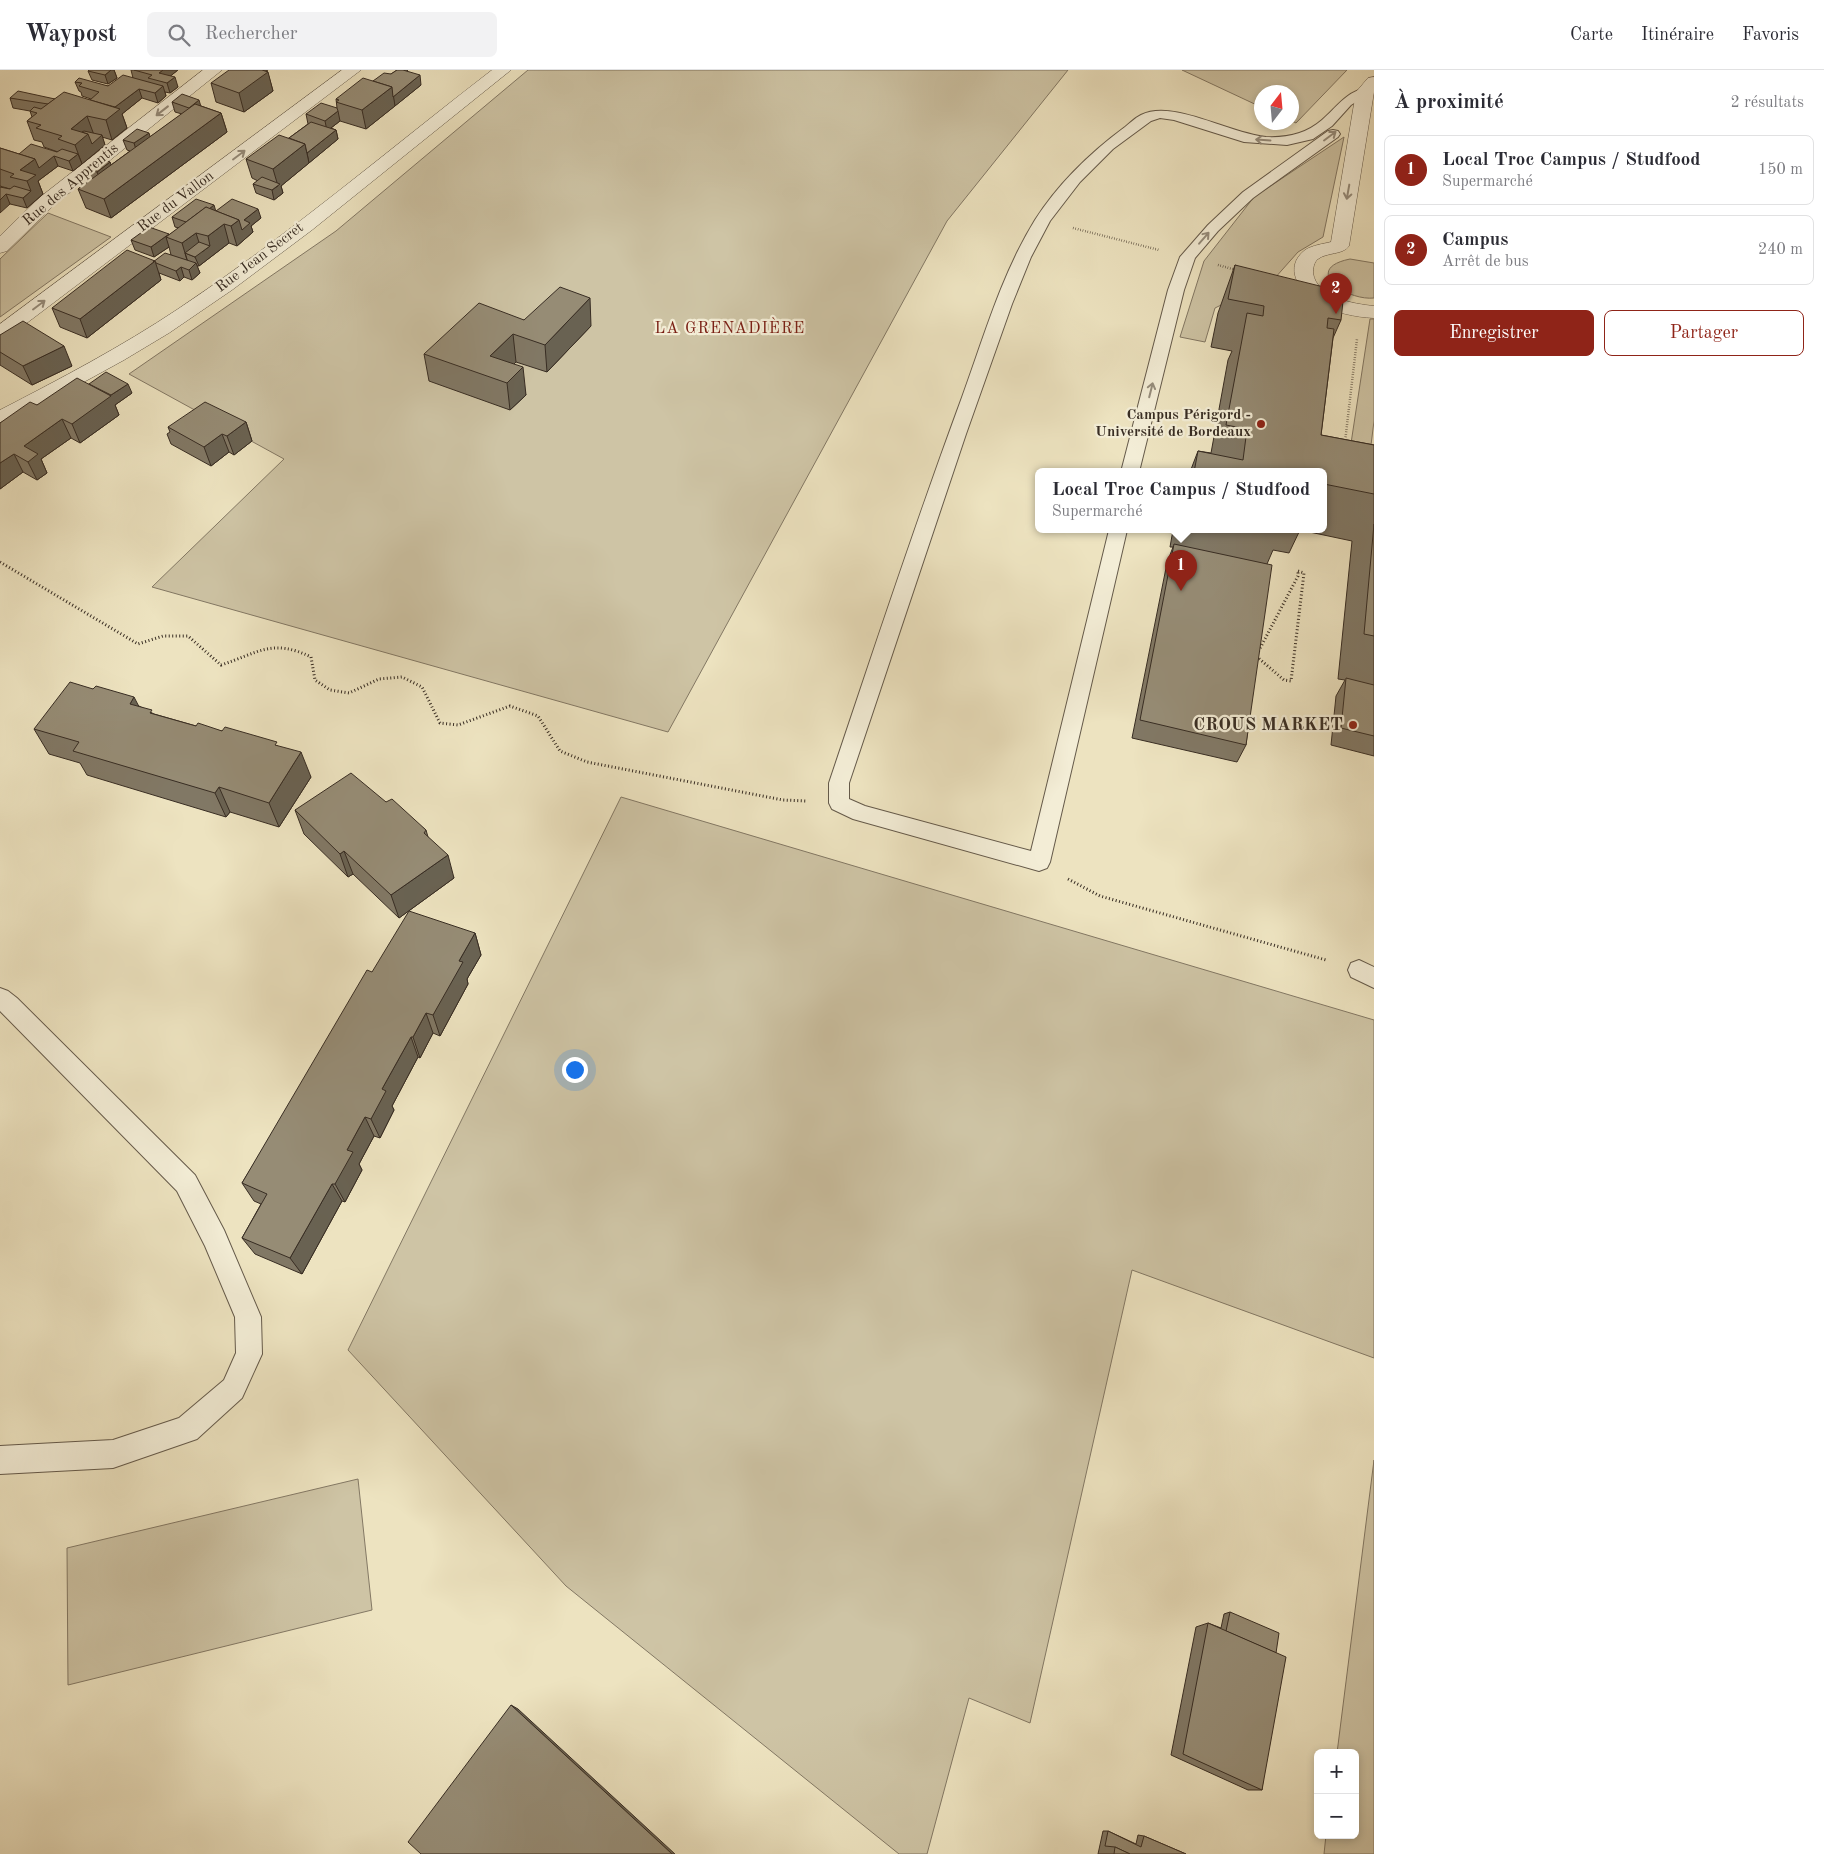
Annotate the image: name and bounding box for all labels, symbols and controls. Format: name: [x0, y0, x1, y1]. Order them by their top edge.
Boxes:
search box: [147, 12, 497, 57]
icon: search: [165, 21, 193, 49]
text: Waypost: [25, 23, 117, 47]
text: Rechercher: [205, 25, 297, 44]
text: Carte: [1570, 26, 1613, 44]
text: Itinéraire: [1641, 26, 1714, 44]
text: Favoris: [1742, 26, 1799, 44]
north arrow: [1254, 85, 1299, 130]
text: À proximité: [1394, 92, 1504, 113]
text: 2 résultats: [1730, 95, 1804, 111]
one-way arrow: [155, 106, 169, 116]
one-way arrow: [1323, 131, 1337, 141]
one-way arrow: [1255, 136, 1271, 145]
street label: Rue des Apprentis: [20, 141, 122, 229]
one-way arrow: [232, 150, 246, 160]
text: Local Troc Campus / Studfood: [1442, 151, 1701, 170]
text: 1: [1406, 162, 1416, 178]
text: 150 m: [1758, 162, 1803, 178]
street label: Rue du Vallon: [135, 169, 217, 235]
text: Supermarché: [1442, 174, 1533, 190]
one-way arrow: [1343, 184, 1353, 200]
street label: Rue Jean Secret: [213, 220, 307, 296]
text: Campus: [1442, 231, 1508, 250]
one-way arrow: [1198, 232, 1210, 245]
text: 2: [1406, 242, 1416, 258]
text: 240 m: [1758, 242, 1803, 258]
text: Arrêt de bus: [1442, 254, 1529, 270]
pin: 2: [1320, 273, 1352, 314]
one-way arrow: [32, 300, 46, 310]
button: Enregistrer: [1394, 310, 1594, 356]
button: Partager: [1604, 310, 1804, 356]
district label: LA GRENADIÈRE: [655, 317, 805, 337]
one-way arrow: [1147, 382, 1157, 398]
place label: Campus Périgord - Université de Bordeaux: [1095, 408, 1251, 440]
marker: Campus Périgord - Université de Bordeaux: [1255, 418, 1267, 430]
popup: [1035, 468, 1327, 533]
text: Local Troc Campus / Studfood: [1052, 481, 1310, 500]
text: Supermarché: [1052, 504, 1143, 520]
pin: 1: [1165, 550, 1197, 591]
place label: CROUS MARKET: [1193, 716, 1343, 734]
marker: CROUS MARKET: [1347, 719, 1359, 731]
your location: [562, 1057, 588, 1083]
map controls: [1314, 1749, 1359, 1839]
button: +: [1314, 1749, 1359, 1794]
button: −: [1314, 1794, 1359, 1839]

